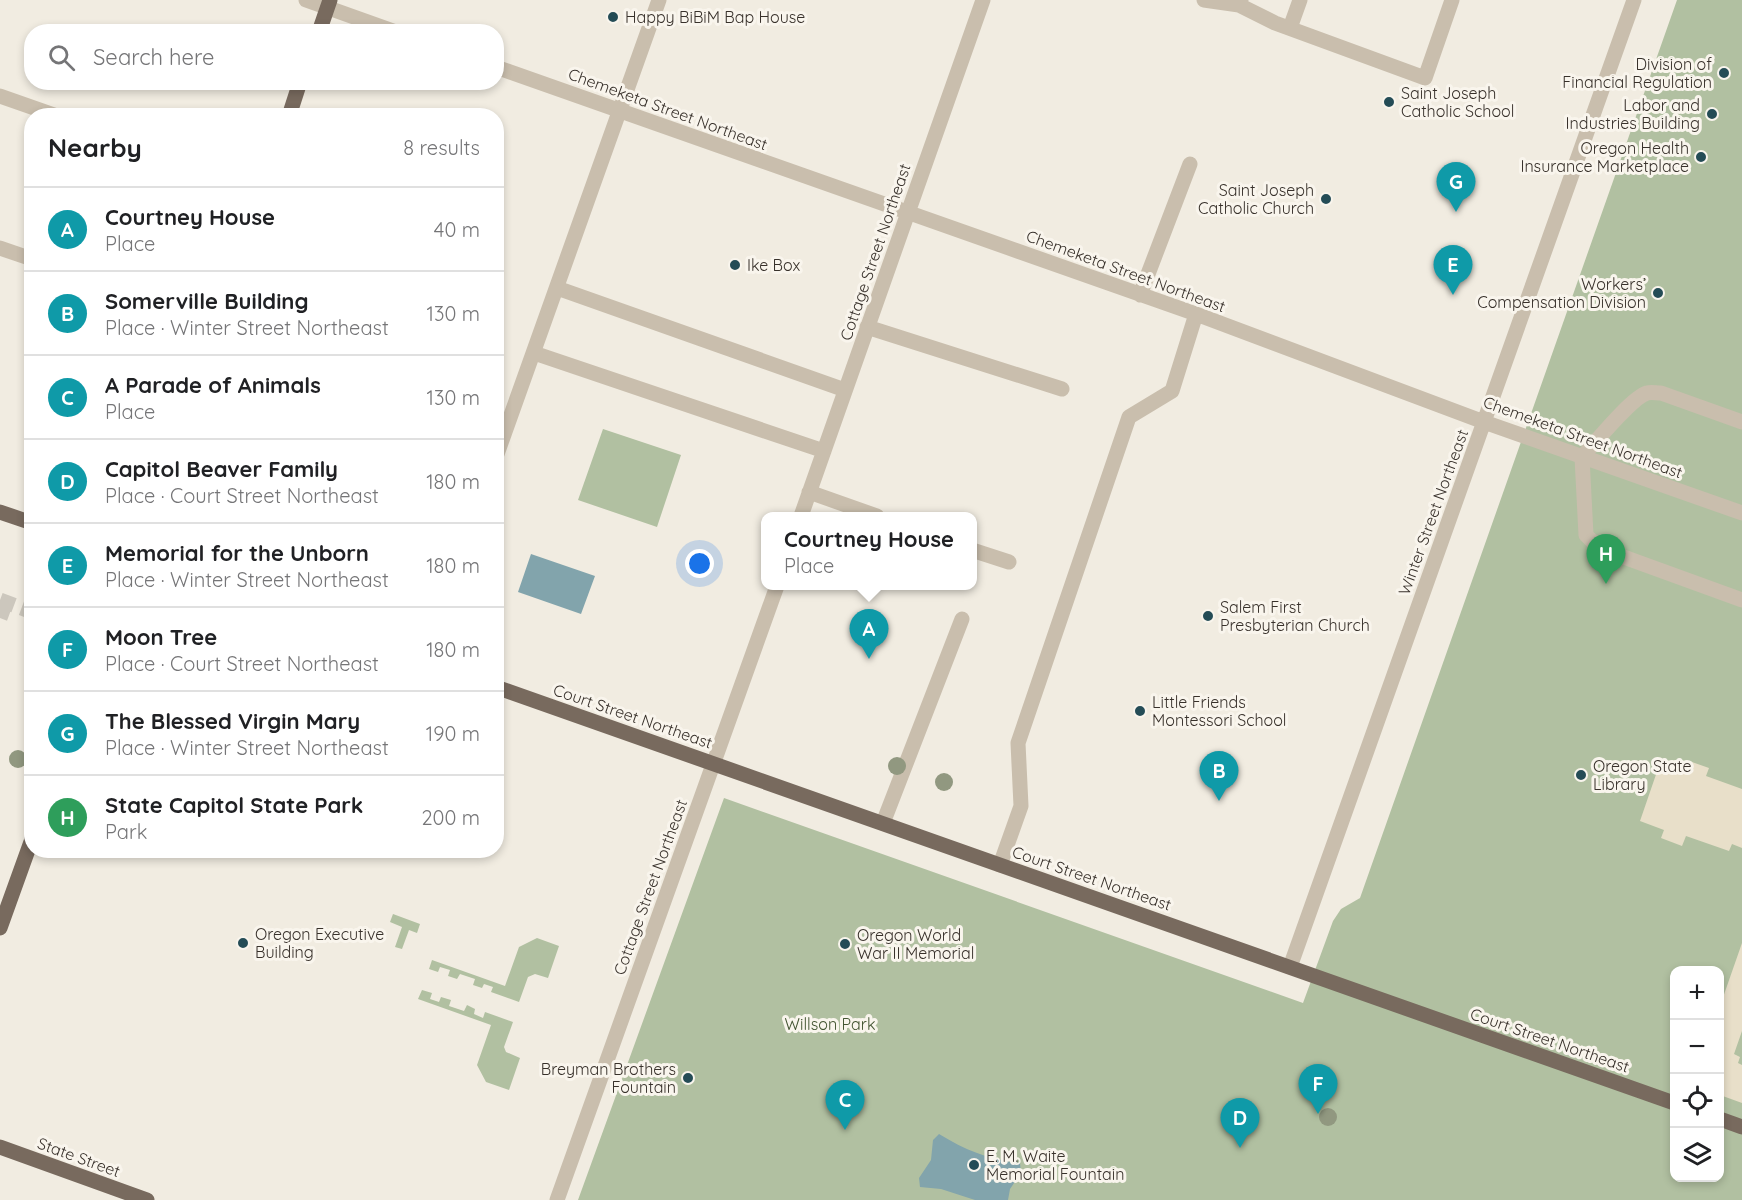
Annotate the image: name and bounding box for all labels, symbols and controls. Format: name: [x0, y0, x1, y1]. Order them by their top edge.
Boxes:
place label: Happy BiBiM Bap House: [625, 7, 805, 27]
marker: Happy BiBiM Bap House: [606, 10, 620, 24]
search box: [24, 24, 504, 90]
icon: search: [45, 41, 78, 74]
text: Search here: [93, 43, 214, 71]
place label: Division of Financial Regulation: [1562, 54, 1712, 92]
street label: Chemeketa Street Northeast: [566, 64, 770, 154]
marker: Division of Financial Regulation: [1717, 66, 1731, 80]
place label: Saint Joseph Catholic School: [1401, 83, 1514, 121]
marker: Saint Joseph Catholic School: [1382, 95, 1396, 109]
place label: Labor and Industries Building: [1565, 95, 1700, 133]
marker: Labor and Industries Building: [1705, 107, 1719, 121]
text: Nearby: [48, 131, 142, 164]
text: 8 results: [403, 135, 480, 160]
place label: Oregon Health Insurance Marketplace: [1520, 138, 1689, 176]
marker: Oregon Health Insurance Marketplace: [1694, 150, 1708, 164]
street label: Cottage Street Northeast: [835, 161, 915, 343]
pin: G: [1436, 162, 1476, 212]
place label: Saint Joseph Catholic Church: [1198, 180, 1314, 218]
marker: Saint Joseph Catholic Church: [1319, 192, 1333, 206]
text: Courtney House: [105, 203, 275, 231]
text: A: [61, 217, 74, 242]
text: 40 m: [434, 217, 480, 242]
street label: Chemeketa Street Northeast: [1024, 226, 1228, 316]
text: Place: [105, 231, 155, 256]
pin: E: [1434, 246, 1472, 295]
place label: Ike Box: [747, 255, 801, 275]
marker: Ike Box: [728, 258, 742, 272]
place label: Workers’ Compensation Division: [1477, 274, 1646, 312]
marker: Workers’ Compensation Division: [1651, 286, 1665, 300]
text: Somerville Building: [105, 287, 309, 315]
text: B: [61, 301, 74, 326]
text: 130 m: [427, 301, 480, 326]
text: Place · Winter Street Northeast: [105, 315, 389, 340]
text: A Parade of Animals: [105, 371, 321, 399]
text: C: [61, 385, 74, 410]
text: 130 m: [427, 385, 480, 410]
street label: Chemeketa Street Northeast: [1481, 392, 1685, 482]
text: Place: [105, 399, 155, 424]
street label: Winter Street Northeast: [1394, 426, 1472, 598]
text: Capitol Beaver Family: [105, 455, 338, 483]
text: D: [60, 469, 75, 494]
text: 180 m: [426, 469, 480, 494]
text: Place · Court Street Northeast: [105, 483, 379, 508]
popup: [761, 512, 977, 590]
text: Courtney House: [784, 525, 954, 553]
pin: H: [1586, 534, 1626, 584]
text: Memorial for the Unborn: [105, 539, 369, 567]
your location: [685, 549, 714, 578]
text: E: [62, 553, 73, 578]
text: 180 m: [426, 553, 480, 578]
text: Place: [784, 553, 834, 578]
text: Place · Winter Street Northeast: [105, 567, 389, 592]
place label: Salem First Presbyterian Church: [1220, 597, 1370, 635]
marker: Salem First Presbyterian Church: [1201, 609, 1215, 623]
pin: A: [850, 610, 888, 659]
text: Moon Tree: [105, 623, 217, 651]
text: F: [62, 637, 73, 662]
text: 180 m: [426, 637, 480, 662]
text: Place · Court Street Northeast: [105, 651, 379, 676]
street label: Court Street Northeast: [551, 679, 715, 753]
place label: Little Friends Montessori School: [1152, 692, 1287, 730]
marker: Little Friends Montessori School: [1133, 704, 1147, 718]
text: The Blessed Virgin Mary: [105, 707, 360, 735]
text: G: [61, 721, 74, 746]
text: 190 m: [426, 721, 480, 746]
text: Place · Winter Street Northeast: [105, 735, 389, 760]
pin: B: [1200, 752, 1238, 801]
place label: Oregon State Library: [1593, 756, 1691, 794]
marker: Oregon State Library: [1574, 768, 1588, 782]
text: State Capitol State Park: [105, 791, 363, 819]
street label: Cottage Street Northeast: [609, 796, 691, 978]
text: H: [60, 805, 75, 830]
text: 200 m: [421, 805, 480, 830]
text: Park: [105, 819, 147, 844]
street label: Court Street Northeast: [1010, 841, 1174, 915]
place label: Oregon Executive Building: [255, 924, 384, 962]
place label: Oregon World War II Memorial: [857, 925, 974, 963]
marker: Oregon Executive Building: [236, 936, 250, 950]
marker: Oregon World War II Memorial: [838, 937, 852, 951]
map controls: [1670, 966, 1724, 1182]
button: +: [1670, 966, 1724, 1020]
street label: Court Street Northeast: [1468, 1003, 1632, 1077]
park label: Willson Park: [785, 1014, 875, 1034]
button: −: [1670, 1020, 1724, 1074]
place label: Breyman Brothers Fountain: [541, 1059, 676, 1097]
pin: F: [1298, 1064, 1338, 1114]
marker: Breyman Brothers Fountain: [681, 1071, 695, 1085]
button: locate: [1670, 1074, 1724, 1128]
pin: C: [826, 1080, 864, 1130]
pin: D: [1220, 1098, 1260, 1148]
button: layers: [1670, 1128, 1724, 1182]
street label: State Street: [35, 1133, 123, 1181]
place label: E. M. Waite Memorial Fountain: [986, 1146, 1124, 1184]
marker: E. M. Waite Memorial Fountain: [967, 1158, 981, 1172]

